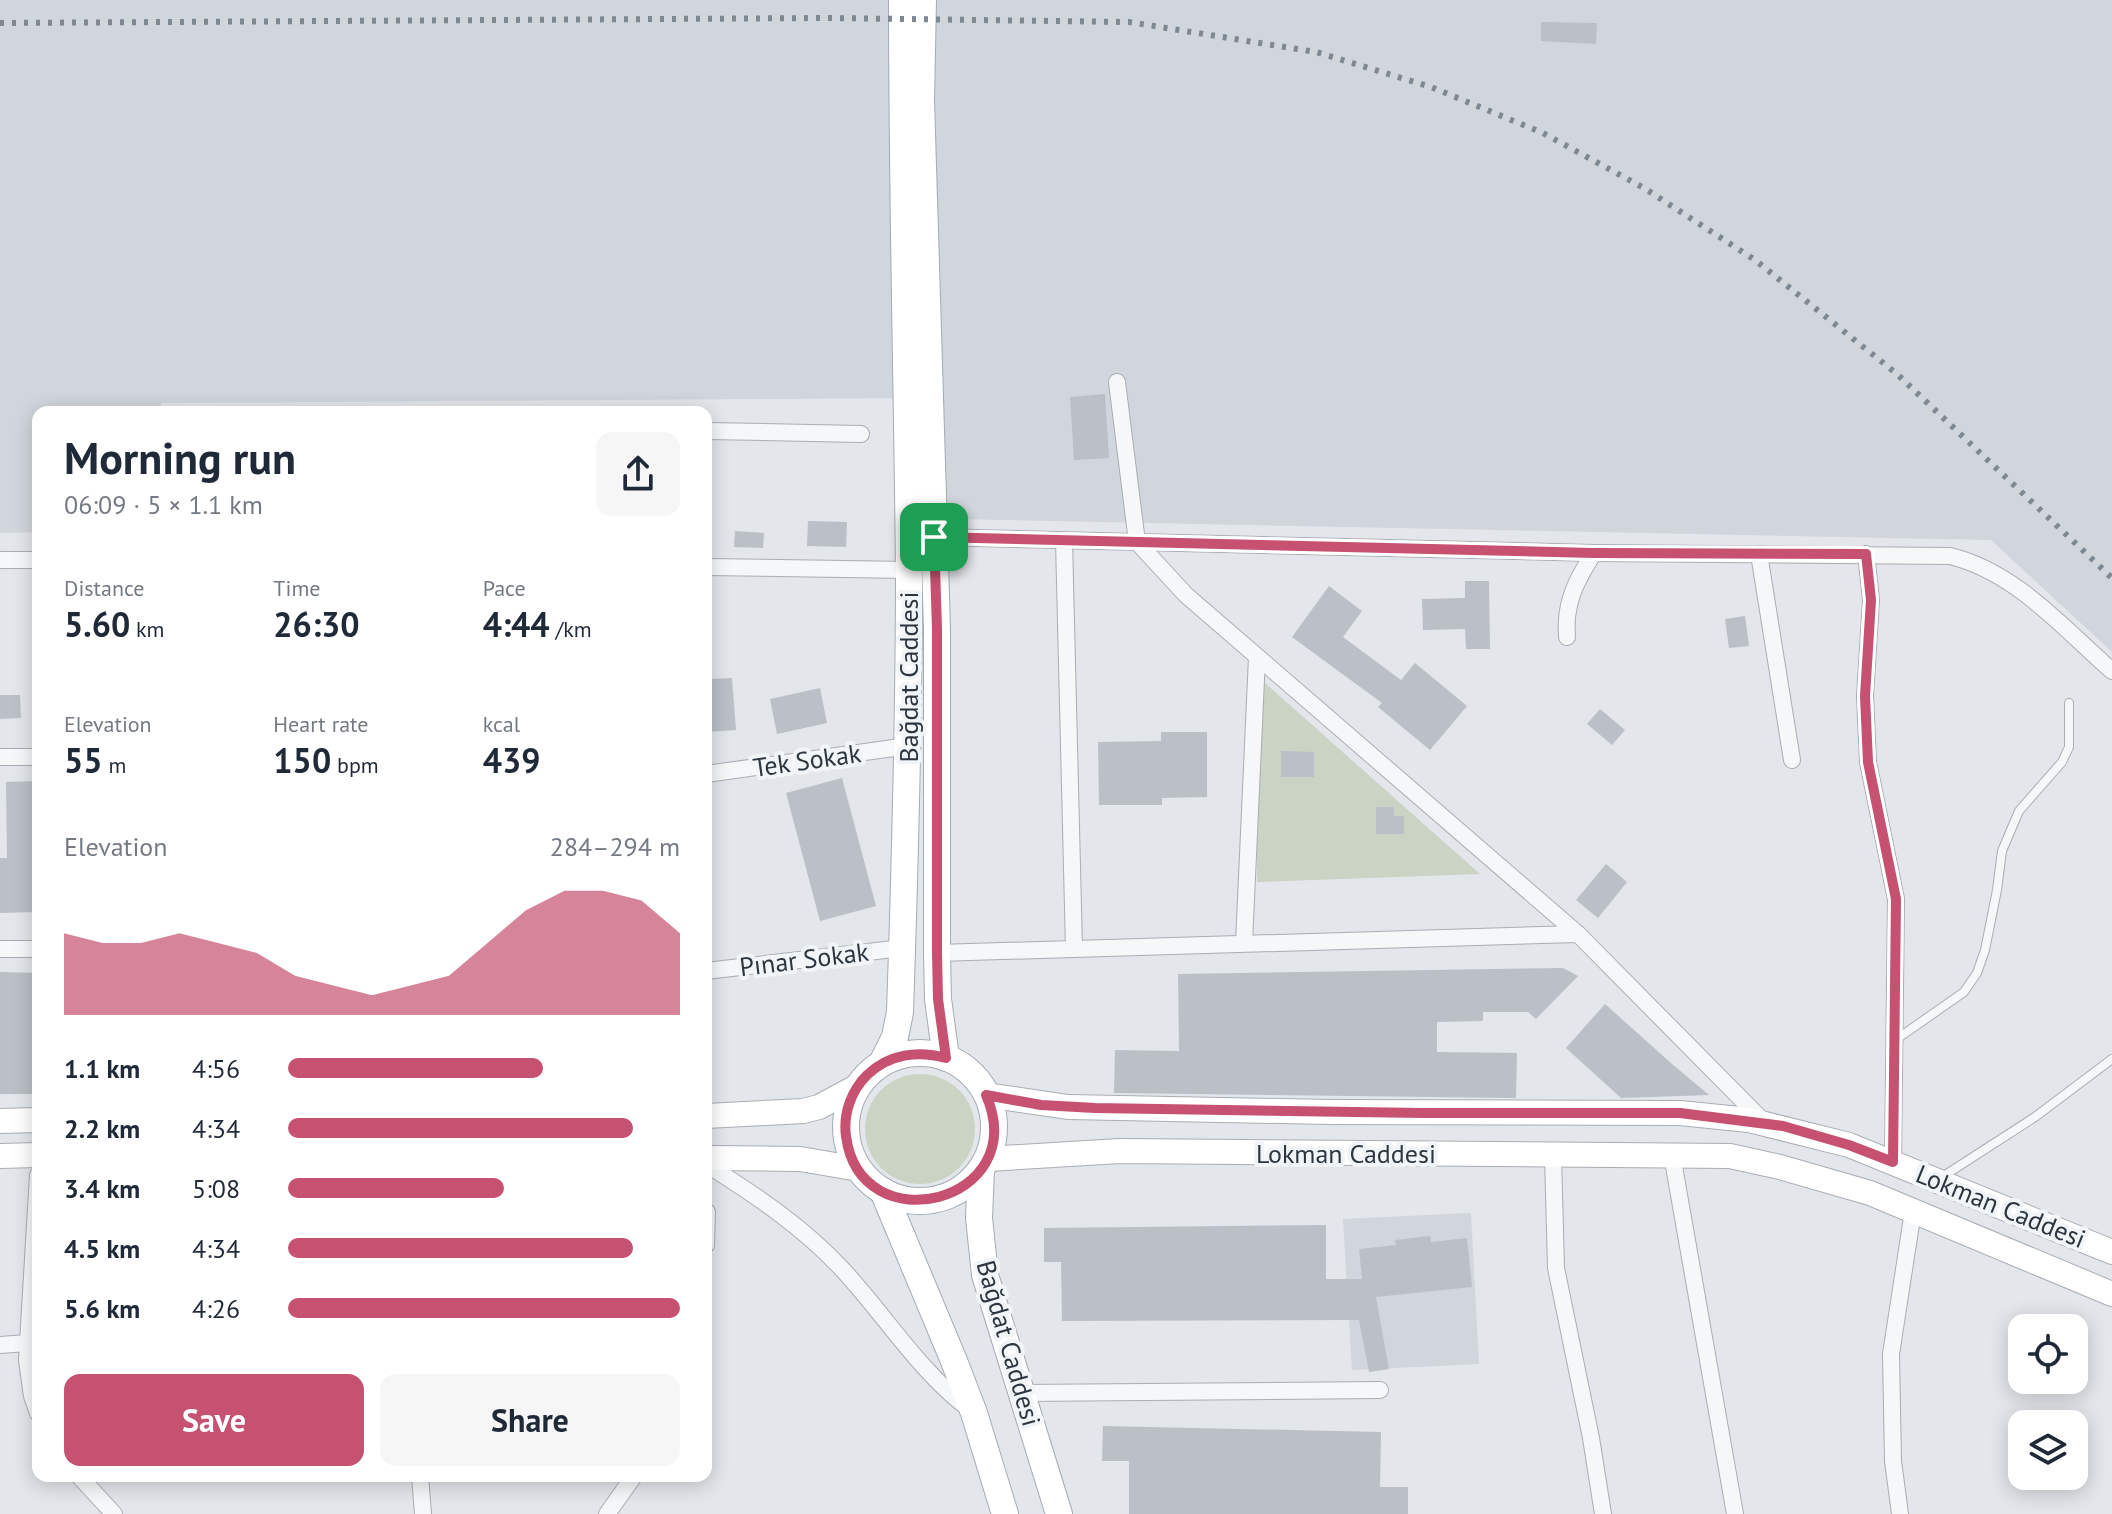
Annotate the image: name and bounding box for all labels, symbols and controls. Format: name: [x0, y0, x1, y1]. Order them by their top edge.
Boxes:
text: Morning run: [64, 429, 296, 486]
button: share: [596, 432, 680, 516]
text: 06:09 · 5 × 1.1 km: [64, 488, 263, 521]
pin: [900, 503, 968, 571]
icon: arrive: [912, 515, 956, 559]
text: Distance: [64, 574, 145, 602]
text: Time: [273, 574, 320, 602]
text: Pace: [483, 574, 526, 602]
street label: Bağdat Caddesi: [892, 591, 925, 763]
text: 5.60: [64, 602, 130, 646]
text: 26:30: [273, 602, 360, 646]
text: 4:44: [483, 602, 550, 646]
text: km: [130, 615, 164, 643]
text: /km: [550, 615, 592, 643]
text: Elevation: [64, 710, 152, 738]
text: Heart rate: [273, 710, 368, 738]
text: kcal: [483, 710, 520, 738]
street label: Tek Sokak: [751, 736, 864, 784]
text: 55: [64, 738, 103, 782]
text: 150: [273, 738, 331, 782]
text: 439: [483, 738, 541, 782]
text: m: [103, 751, 126, 779]
text: bpm: [331, 751, 379, 779]
text: Elevation: [64, 830, 168, 863]
text: 284–294 m: [550, 830, 680, 863]
street label: Pınar Sokak: [737, 935, 871, 983]
text: 1.1 km: [64, 1052, 140, 1085]
text: 4:56: [192, 1052, 240, 1085]
text: 2.2 km: [64, 1112, 140, 1145]
text: 4:34: [192, 1112, 240, 1145]
street label: Lokman Caddesi: [1256, 1137, 1436, 1170]
street label: Lokman Caddesi: [1911, 1157, 2091, 1255]
text: 3.4 km: [64, 1172, 140, 1205]
text: 5:08: [192, 1172, 240, 1205]
text: 4.5 km: [64, 1232, 140, 1265]
text: 4:34: [192, 1232, 240, 1265]
street label: Bağdat Caddesi: [970, 1256, 1048, 1430]
text: 5.6 km: [64, 1292, 140, 1325]
text: 4:26: [192, 1292, 240, 1325]
map controls: [2008, 1314, 2088, 1490]
button: locate: [2008, 1314, 2088, 1394]
button: Save: [64, 1374, 364, 1466]
button: Share: [380, 1374, 680, 1466]
button: layers: [2008, 1410, 2088, 1490]

